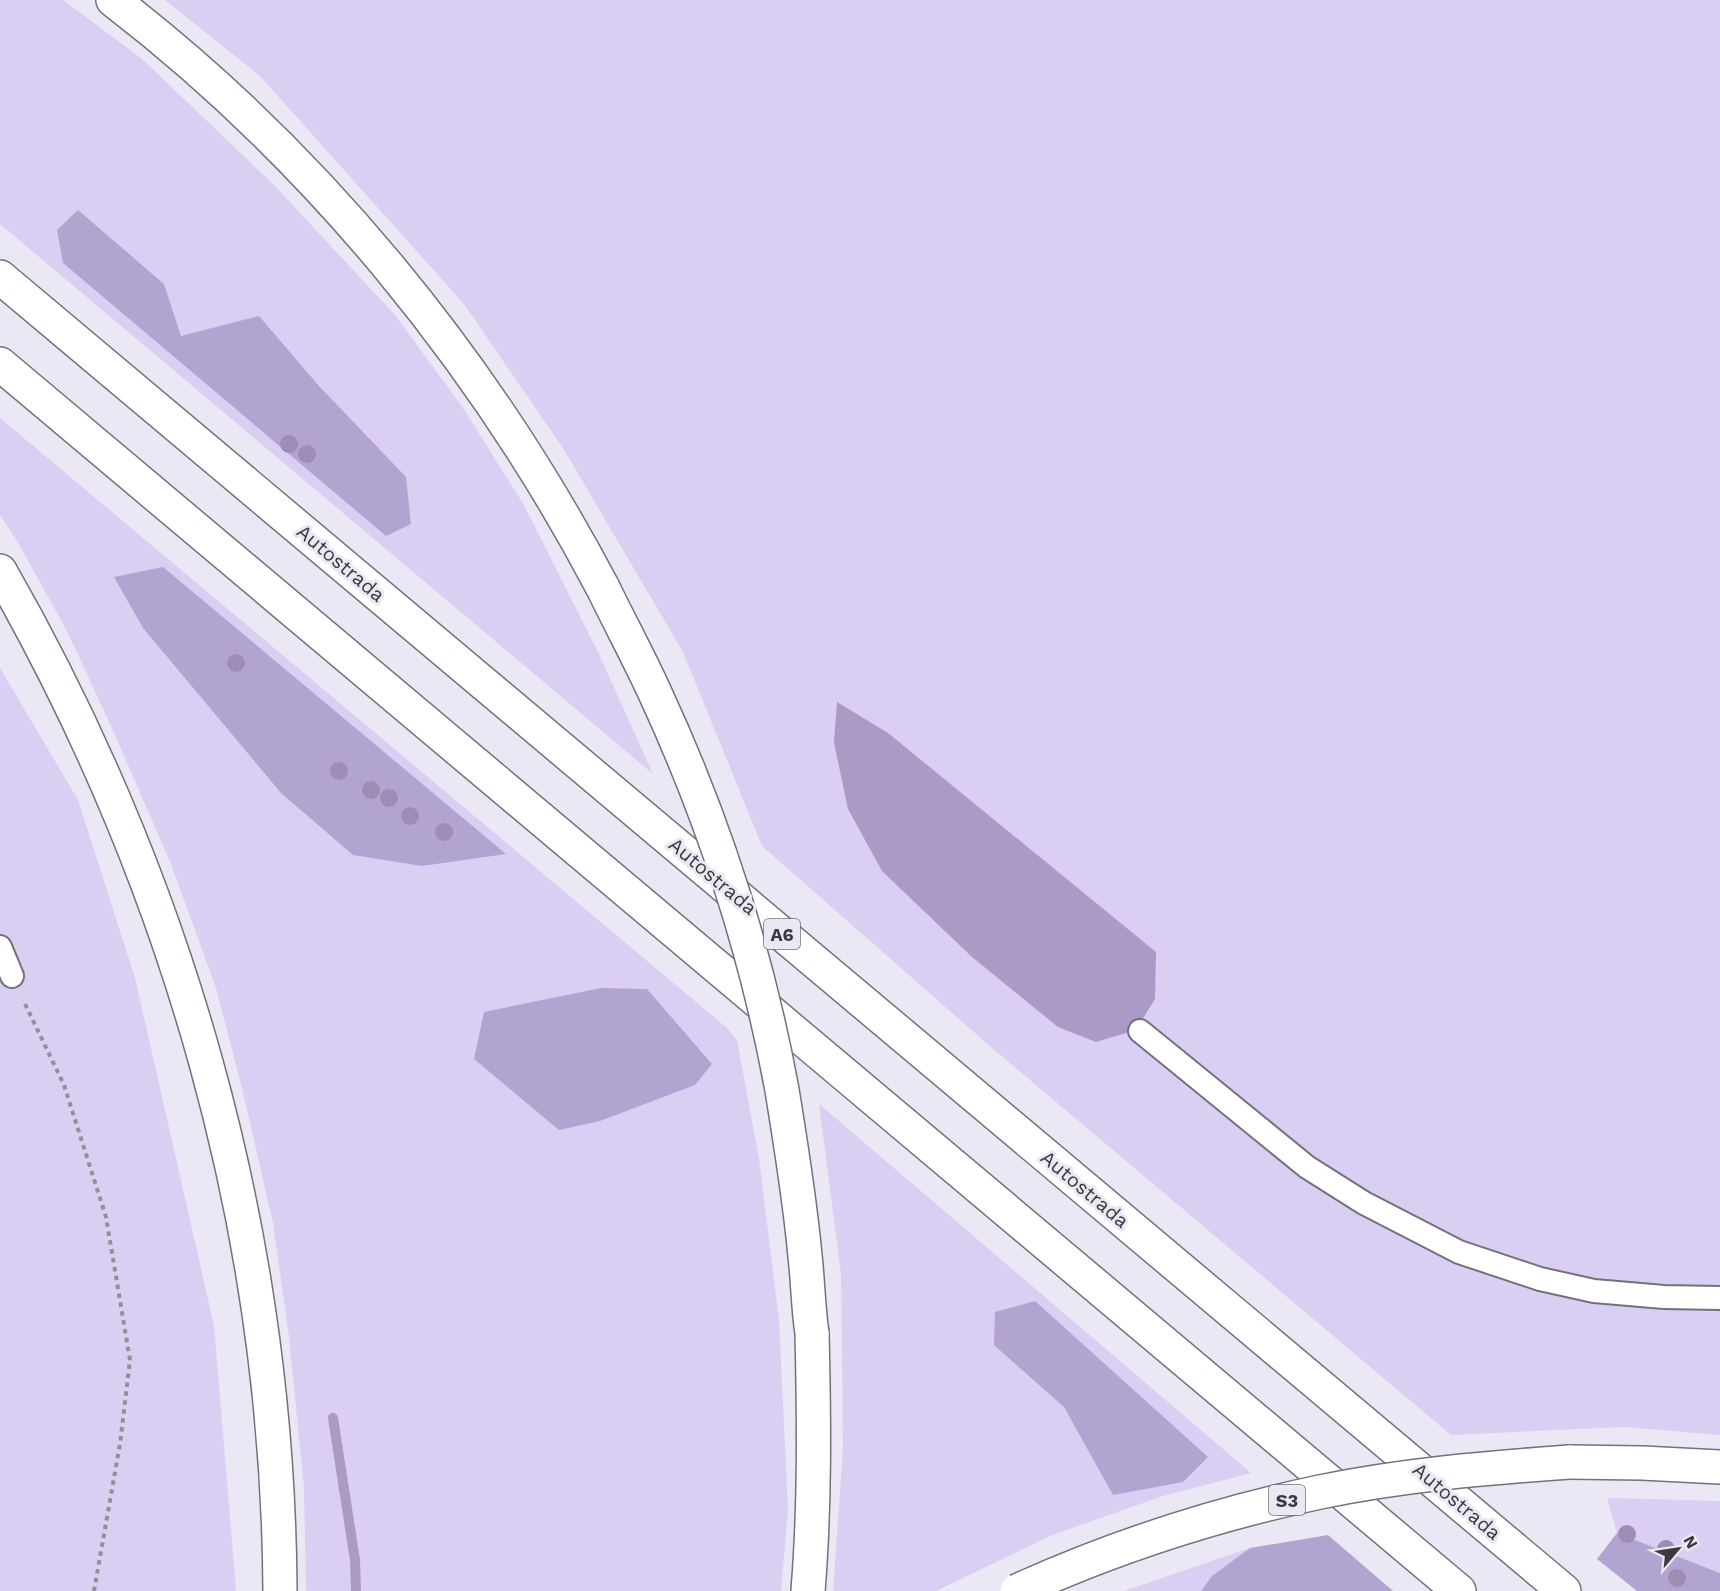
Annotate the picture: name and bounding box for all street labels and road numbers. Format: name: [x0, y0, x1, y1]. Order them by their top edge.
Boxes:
street label: Autostrada: [292, 519, 390, 607]
street label: Autostrada: [664, 832, 762, 920]
road number: A6: [764, 919, 800, 949]
street label: Autostrada: [1036, 1145, 1134, 1233]
street label: Autostrada: [1408, 1457, 1506, 1545]
road number: S3: [1269, 1485, 1305, 1515]

